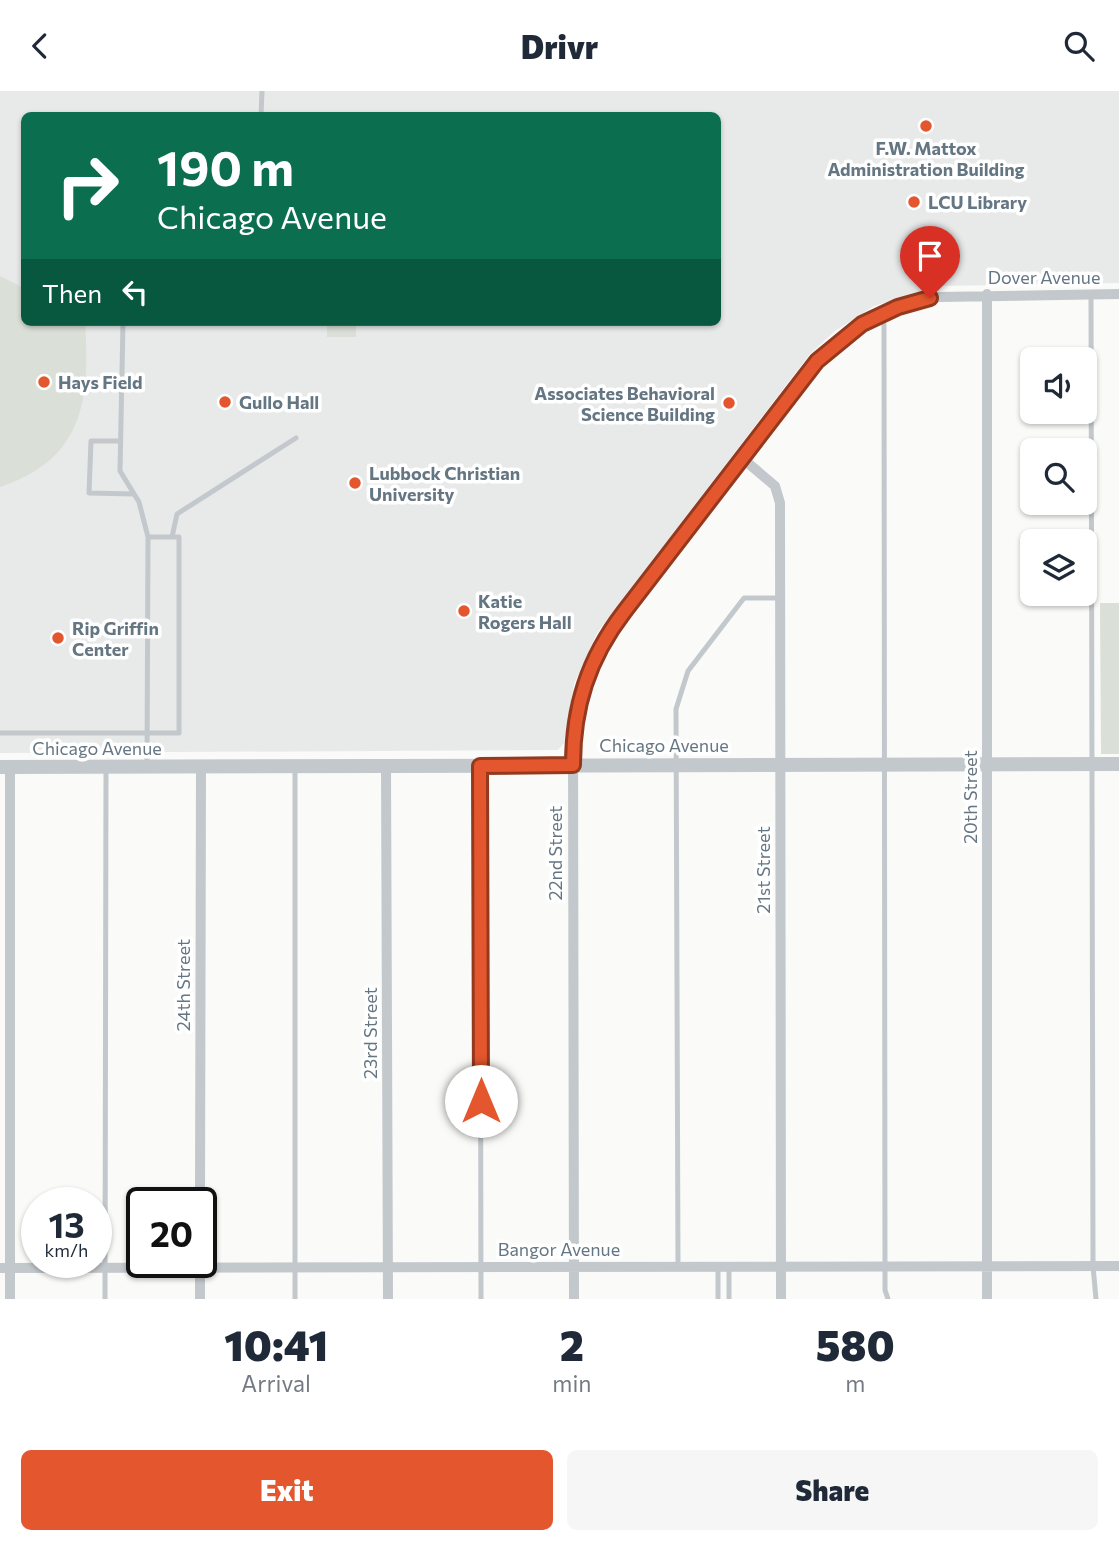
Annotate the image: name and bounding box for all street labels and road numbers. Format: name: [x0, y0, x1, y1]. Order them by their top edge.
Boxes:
street label: Dover Avenue: [988, 266, 1100, 288]
street label: Chicago Avenue: [599, 734, 729, 756]
street label: Chicago Avenue: [32, 737, 162, 759]
street label: 20th Street: [959, 750, 981, 844]
street label: 22nd Street: [544, 806, 566, 901]
street label: 21st Street: [752, 826, 774, 914]
street label: 24th Street: [172, 939, 194, 1031]
street label: 23rd Street: [359, 987, 381, 1079]
street label: Bangor Avenue: [498, 1238, 620, 1260]

